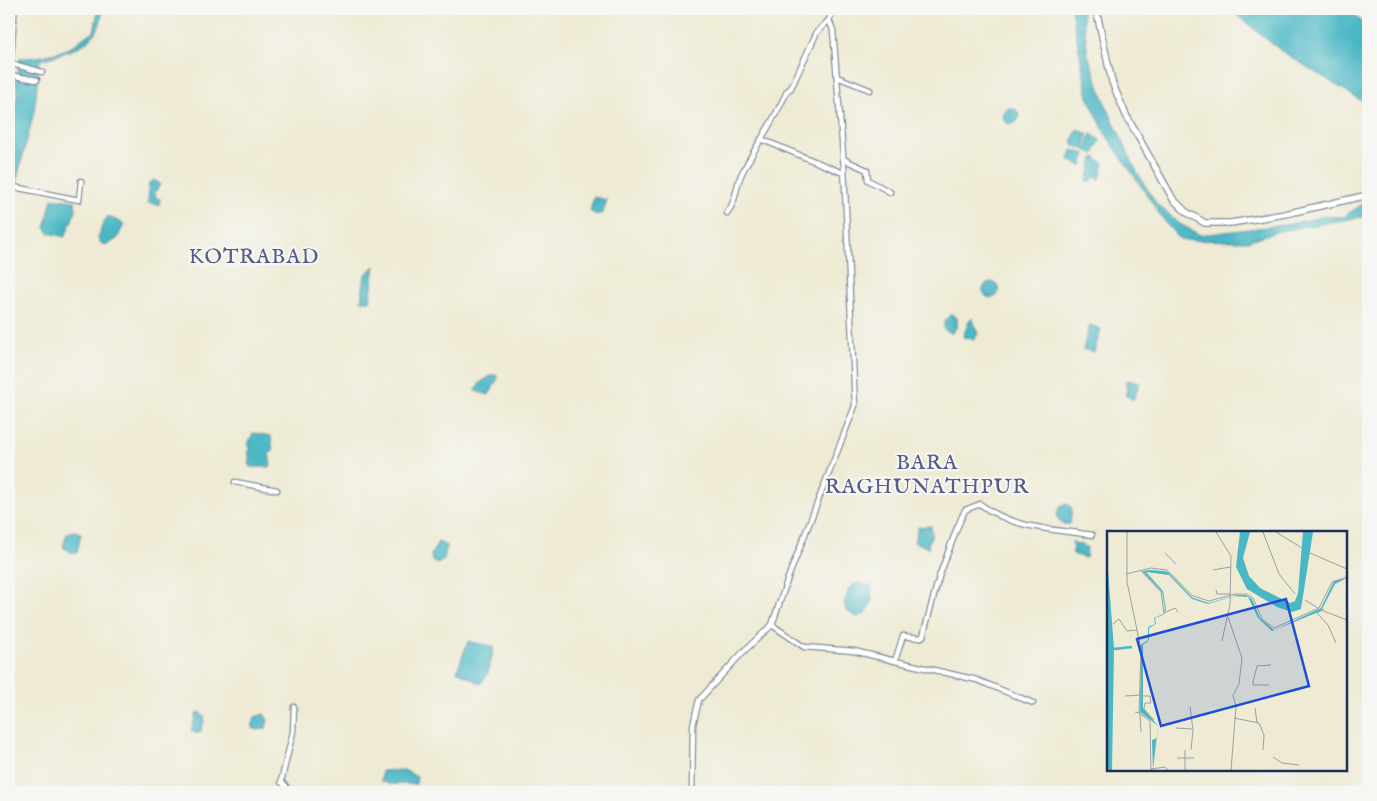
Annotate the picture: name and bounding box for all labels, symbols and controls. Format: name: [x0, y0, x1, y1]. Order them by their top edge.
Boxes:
district label: KOTRABAD: [189, 244, 319, 271]
district label: BARA RAGHUNATHPUR: [825, 450, 1029, 501]
inset map: [1107, 531, 1347, 771]

